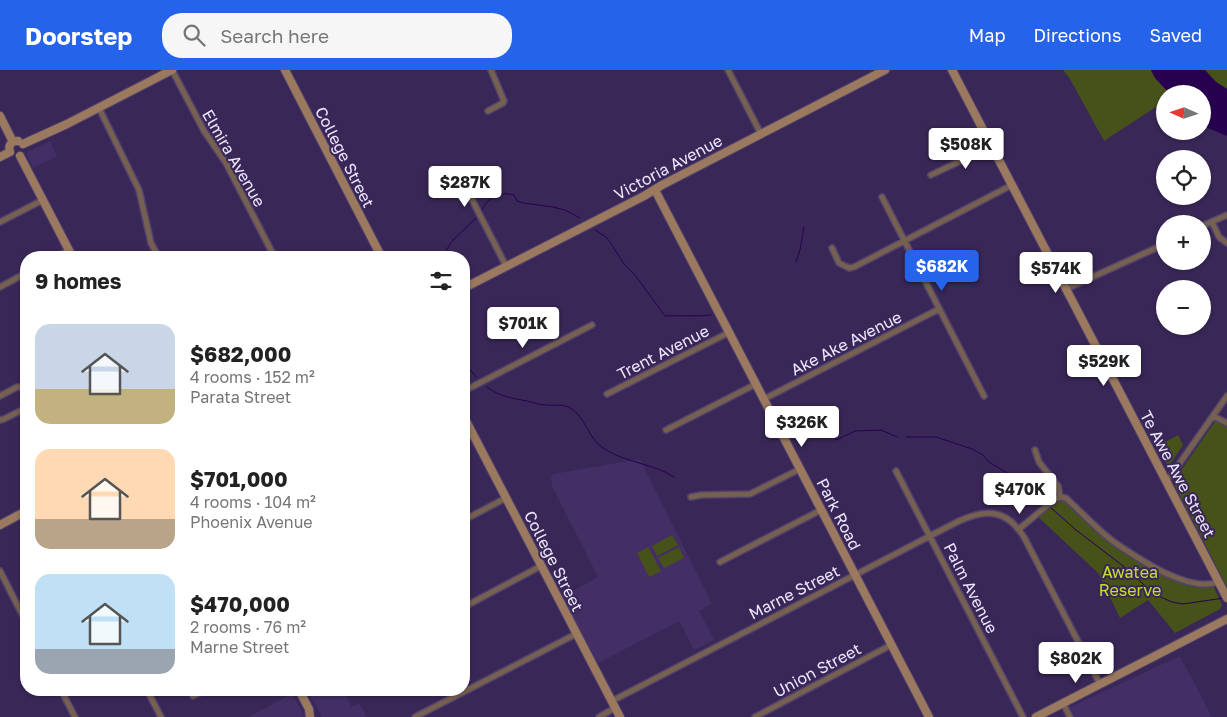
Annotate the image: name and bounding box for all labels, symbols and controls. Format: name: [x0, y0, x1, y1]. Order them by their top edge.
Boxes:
search box: [162, 13, 512, 58]
text: Doorstep: [25, 21, 132, 50]
icon: search: [180, 21, 208, 49]
text: Search here: [220, 24, 329, 47]
text: Map: [969, 24, 1005, 46]
text: Directions: [1033, 24, 1121, 46]
text: Saved: [1149, 24, 1202, 46]
north arrow: [1156, 85, 1211, 140]
map controls: [1156, 85, 1211, 335]
street label: College Street: [311, 103, 379, 211]
street label: Elmira Avenue: [198, 106, 270, 210]
pin: $508K: [931, 128, 1001, 170]
street label: Victoria Avenue: [610, 130, 726, 204]
text: $508K: [940, 134, 992, 154]
button: locate: [1156, 150, 1211, 205]
pin: $287K: [430, 166, 500, 208]
text: $287K: [439, 172, 491, 192]
button: +: [1156, 215, 1211, 270]
pin: $682K: [907, 250, 977, 292]
pin: $574K: [1021, 252, 1091, 294]
text: $682K: [916, 256, 968, 276]
text: $574K: [1031, 258, 1081, 278]
icon: filters: [427, 267, 455, 295]
text: 9 homes: [35, 268, 121, 294]
button: −: [1156, 280, 1211, 335]
pin: $701K: [488, 306, 558, 349]
street label: Ake Ake Avenue: [787, 306, 905, 380]
text: $701K: [498, 313, 548, 333]
street label: Trent Avenue: [614, 320, 712, 384]
text: $682,000: [190, 341, 291, 367]
icon: home: [75, 344, 135, 404]
pin: $529K: [1069, 344, 1139, 387]
text: $529K: [1078, 351, 1130, 371]
text: 4 rooms · 152 m²: [190, 367, 315, 387]
text: Parata Street: [190, 387, 291, 407]
pin: $326K: [767, 406, 837, 448]
street label: Te Awe Awe Street: [1136, 407, 1220, 541]
text: $326K: [776, 412, 828, 432]
text: $701,000: [190, 466, 288, 492]
icon: home: [75, 469, 135, 529]
pin: $470K: [985, 472, 1055, 515]
street label: Park Road: [812, 475, 866, 553]
text: $470K: [994, 479, 1046, 499]
text: 4 rooms · 104 m²: [190, 492, 316, 512]
street label: College Street: [520, 507, 588, 615]
text: Phoenix Avenue: [190, 512, 313, 532]
street label: Palm Avenue: [940, 539, 1002, 637]
street label: Marne Street: [745, 560, 843, 624]
park label: Awatea Reserve: [1099, 562, 1161, 600]
text: $470,000: [190, 591, 290, 617]
icon: home: [75, 594, 135, 654]
text: 2 rooms · 76 m²: [190, 617, 306, 637]
text: Marne Street: [190, 637, 290, 657]
street label: Union Street: [770, 638, 864, 702]
pin: $802K: [1041, 642, 1111, 684]
text: $802K: [1050, 648, 1102, 668]

